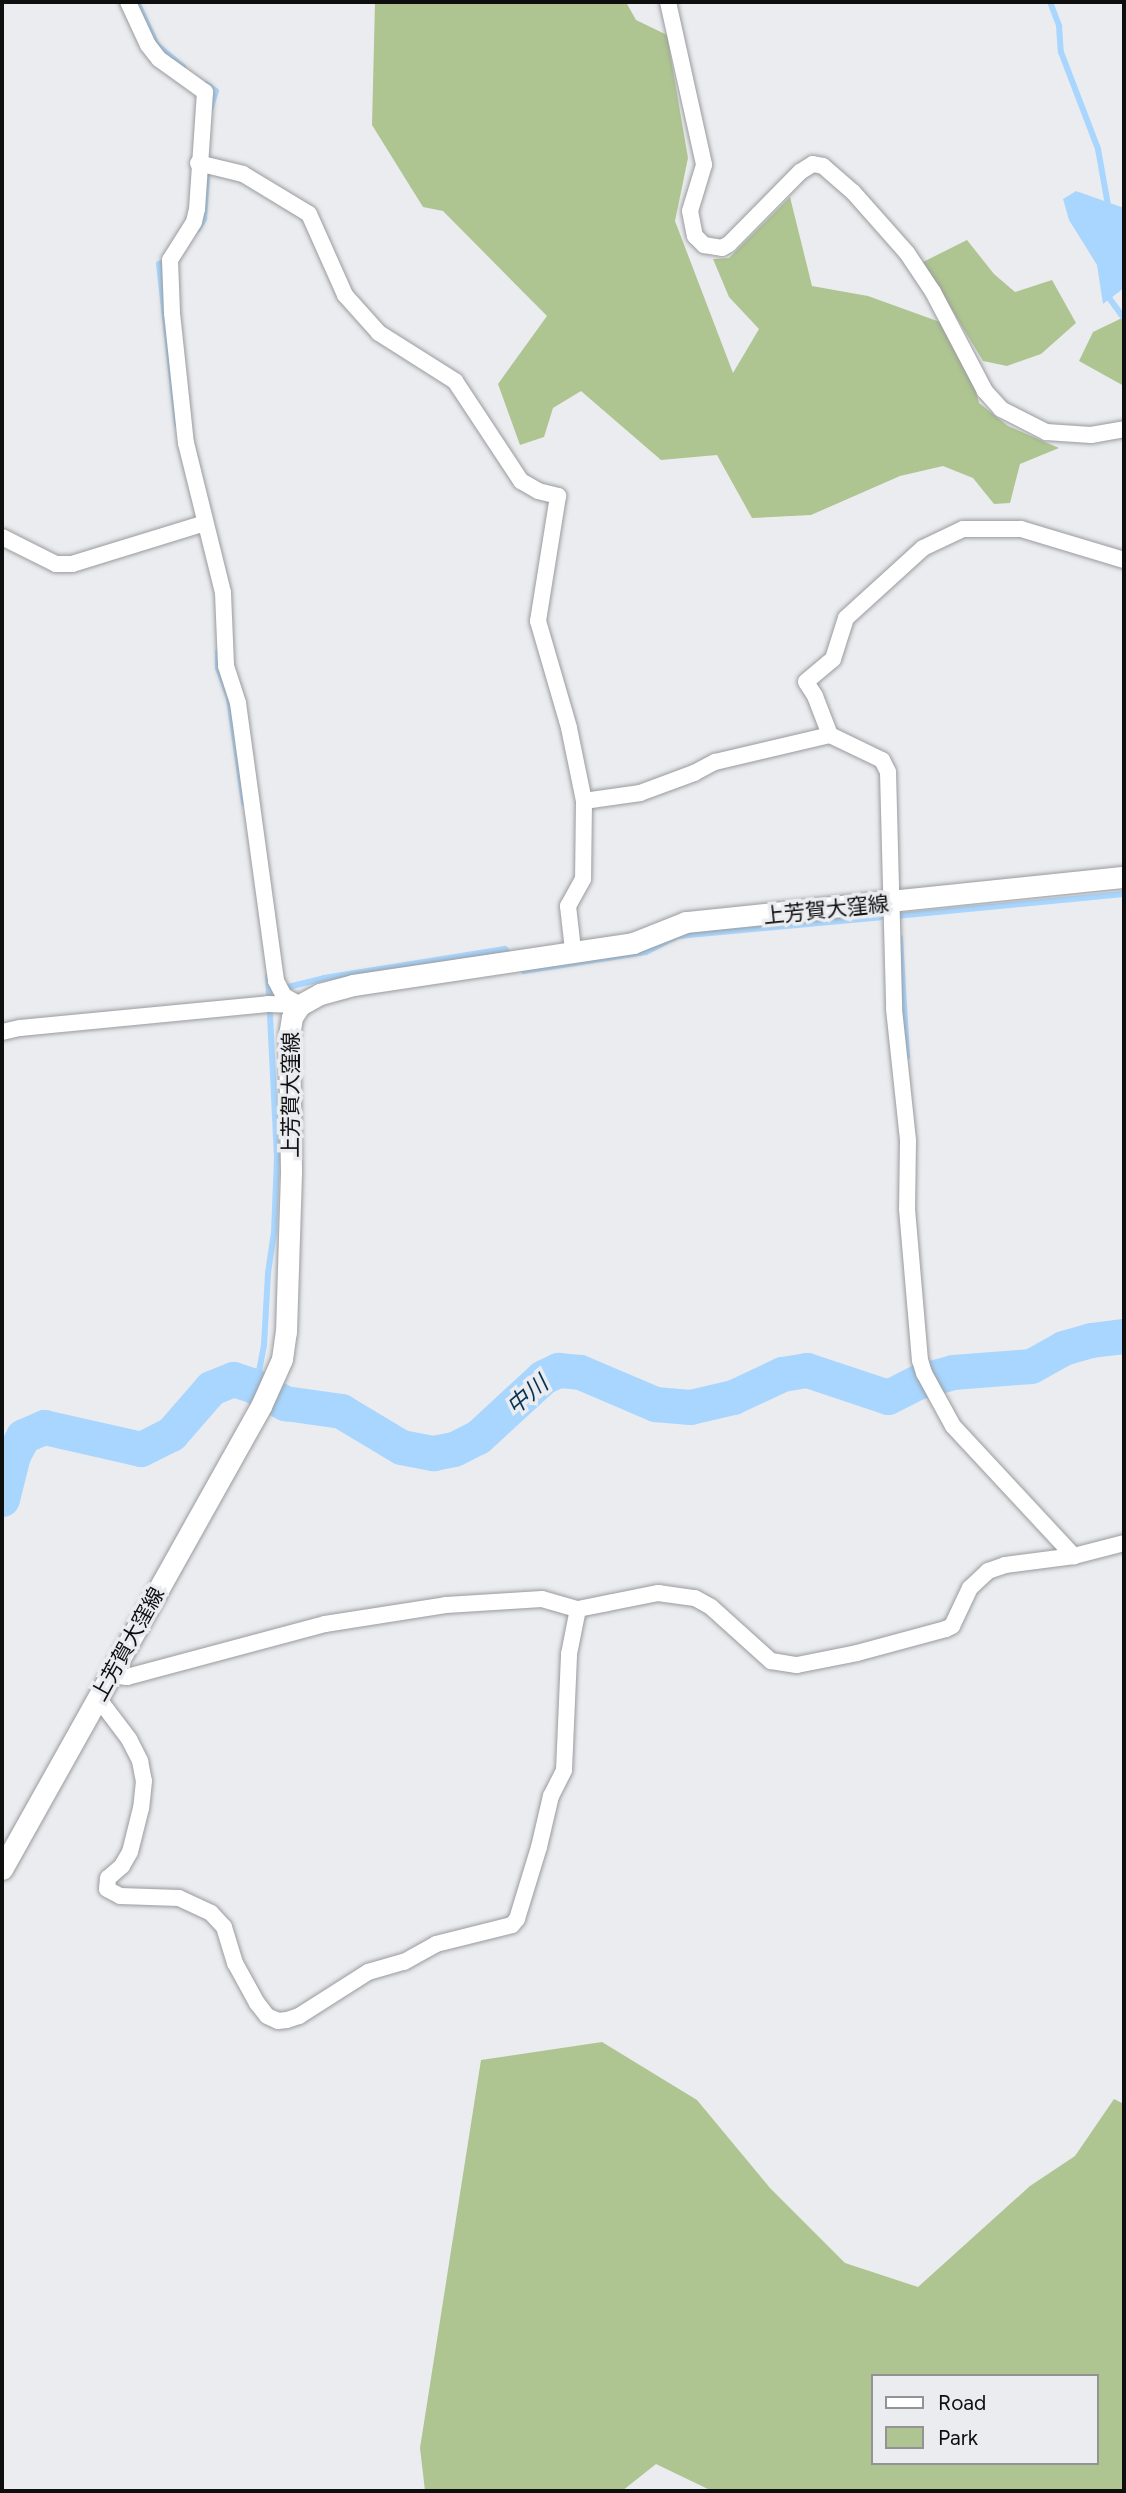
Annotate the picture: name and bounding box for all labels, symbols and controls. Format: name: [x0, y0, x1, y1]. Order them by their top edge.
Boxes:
street label: 上芳賀大窪線: [762, 891, 890, 929]
street label: 上芳賀大窪線: [278, 1032, 304, 1158]
water label: 中川: [501, 1370, 553, 1420]
street label: 上芳賀大窪線: [86, 1583, 170, 1705]
legend: [870, 2374, 1098, 2465]
text: Road: [938, 2390, 986, 2415]
text: Park: [938, 2425, 978, 2450]

